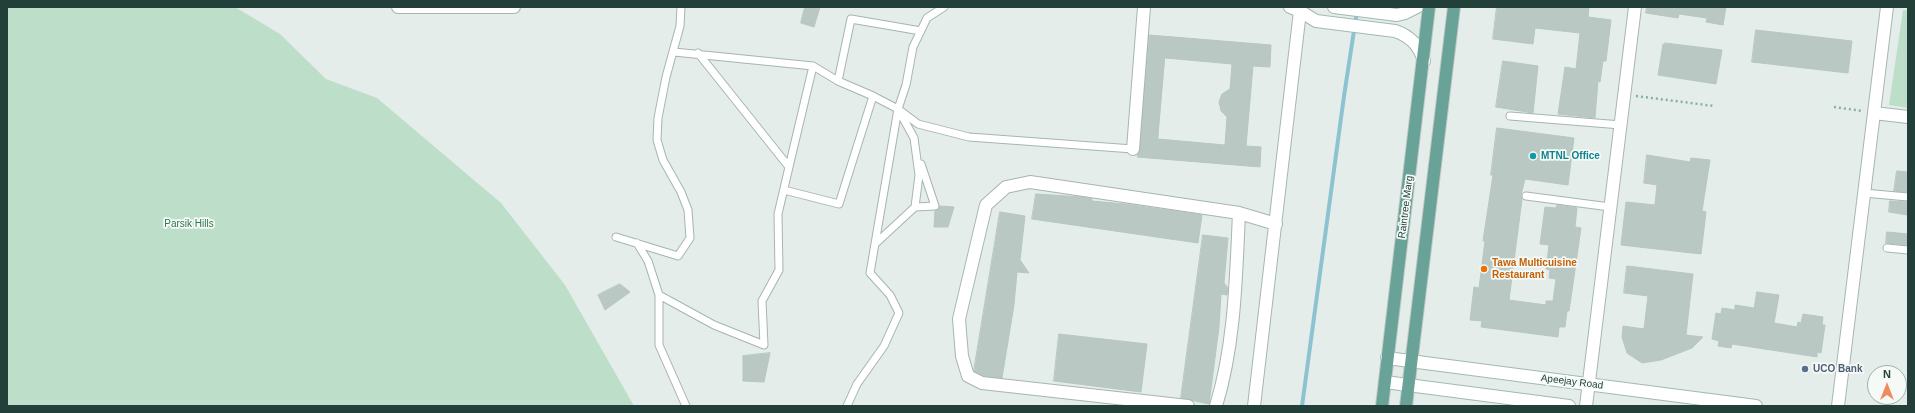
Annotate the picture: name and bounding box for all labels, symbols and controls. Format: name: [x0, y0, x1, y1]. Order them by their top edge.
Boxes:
place label: MTNL Office: [1541, 150, 1600, 162]
marker: MTNL Office: [1528, 151, 1538, 161]
street label: Raintree Marg: [1396, 175, 1416, 239]
park label: Parsik Hills: [164, 218, 214, 230]
place label: Tawa Multicuisine Restaurant: [1492, 257, 1577, 280]
marker: Tawa Multicuisine Restaurant: [1479, 264, 1489, 274]
place label: UCO Bank: [1813, 363, 1862, 375]
marker: UCO Bank: [1800, 364, 1810, 374]
north arrow: [1867, 365, 1907, 405]
text: N: [1883, 368, 1891, 380]
street label: Apeejay Road: [1540, 372, 1604, 392]

